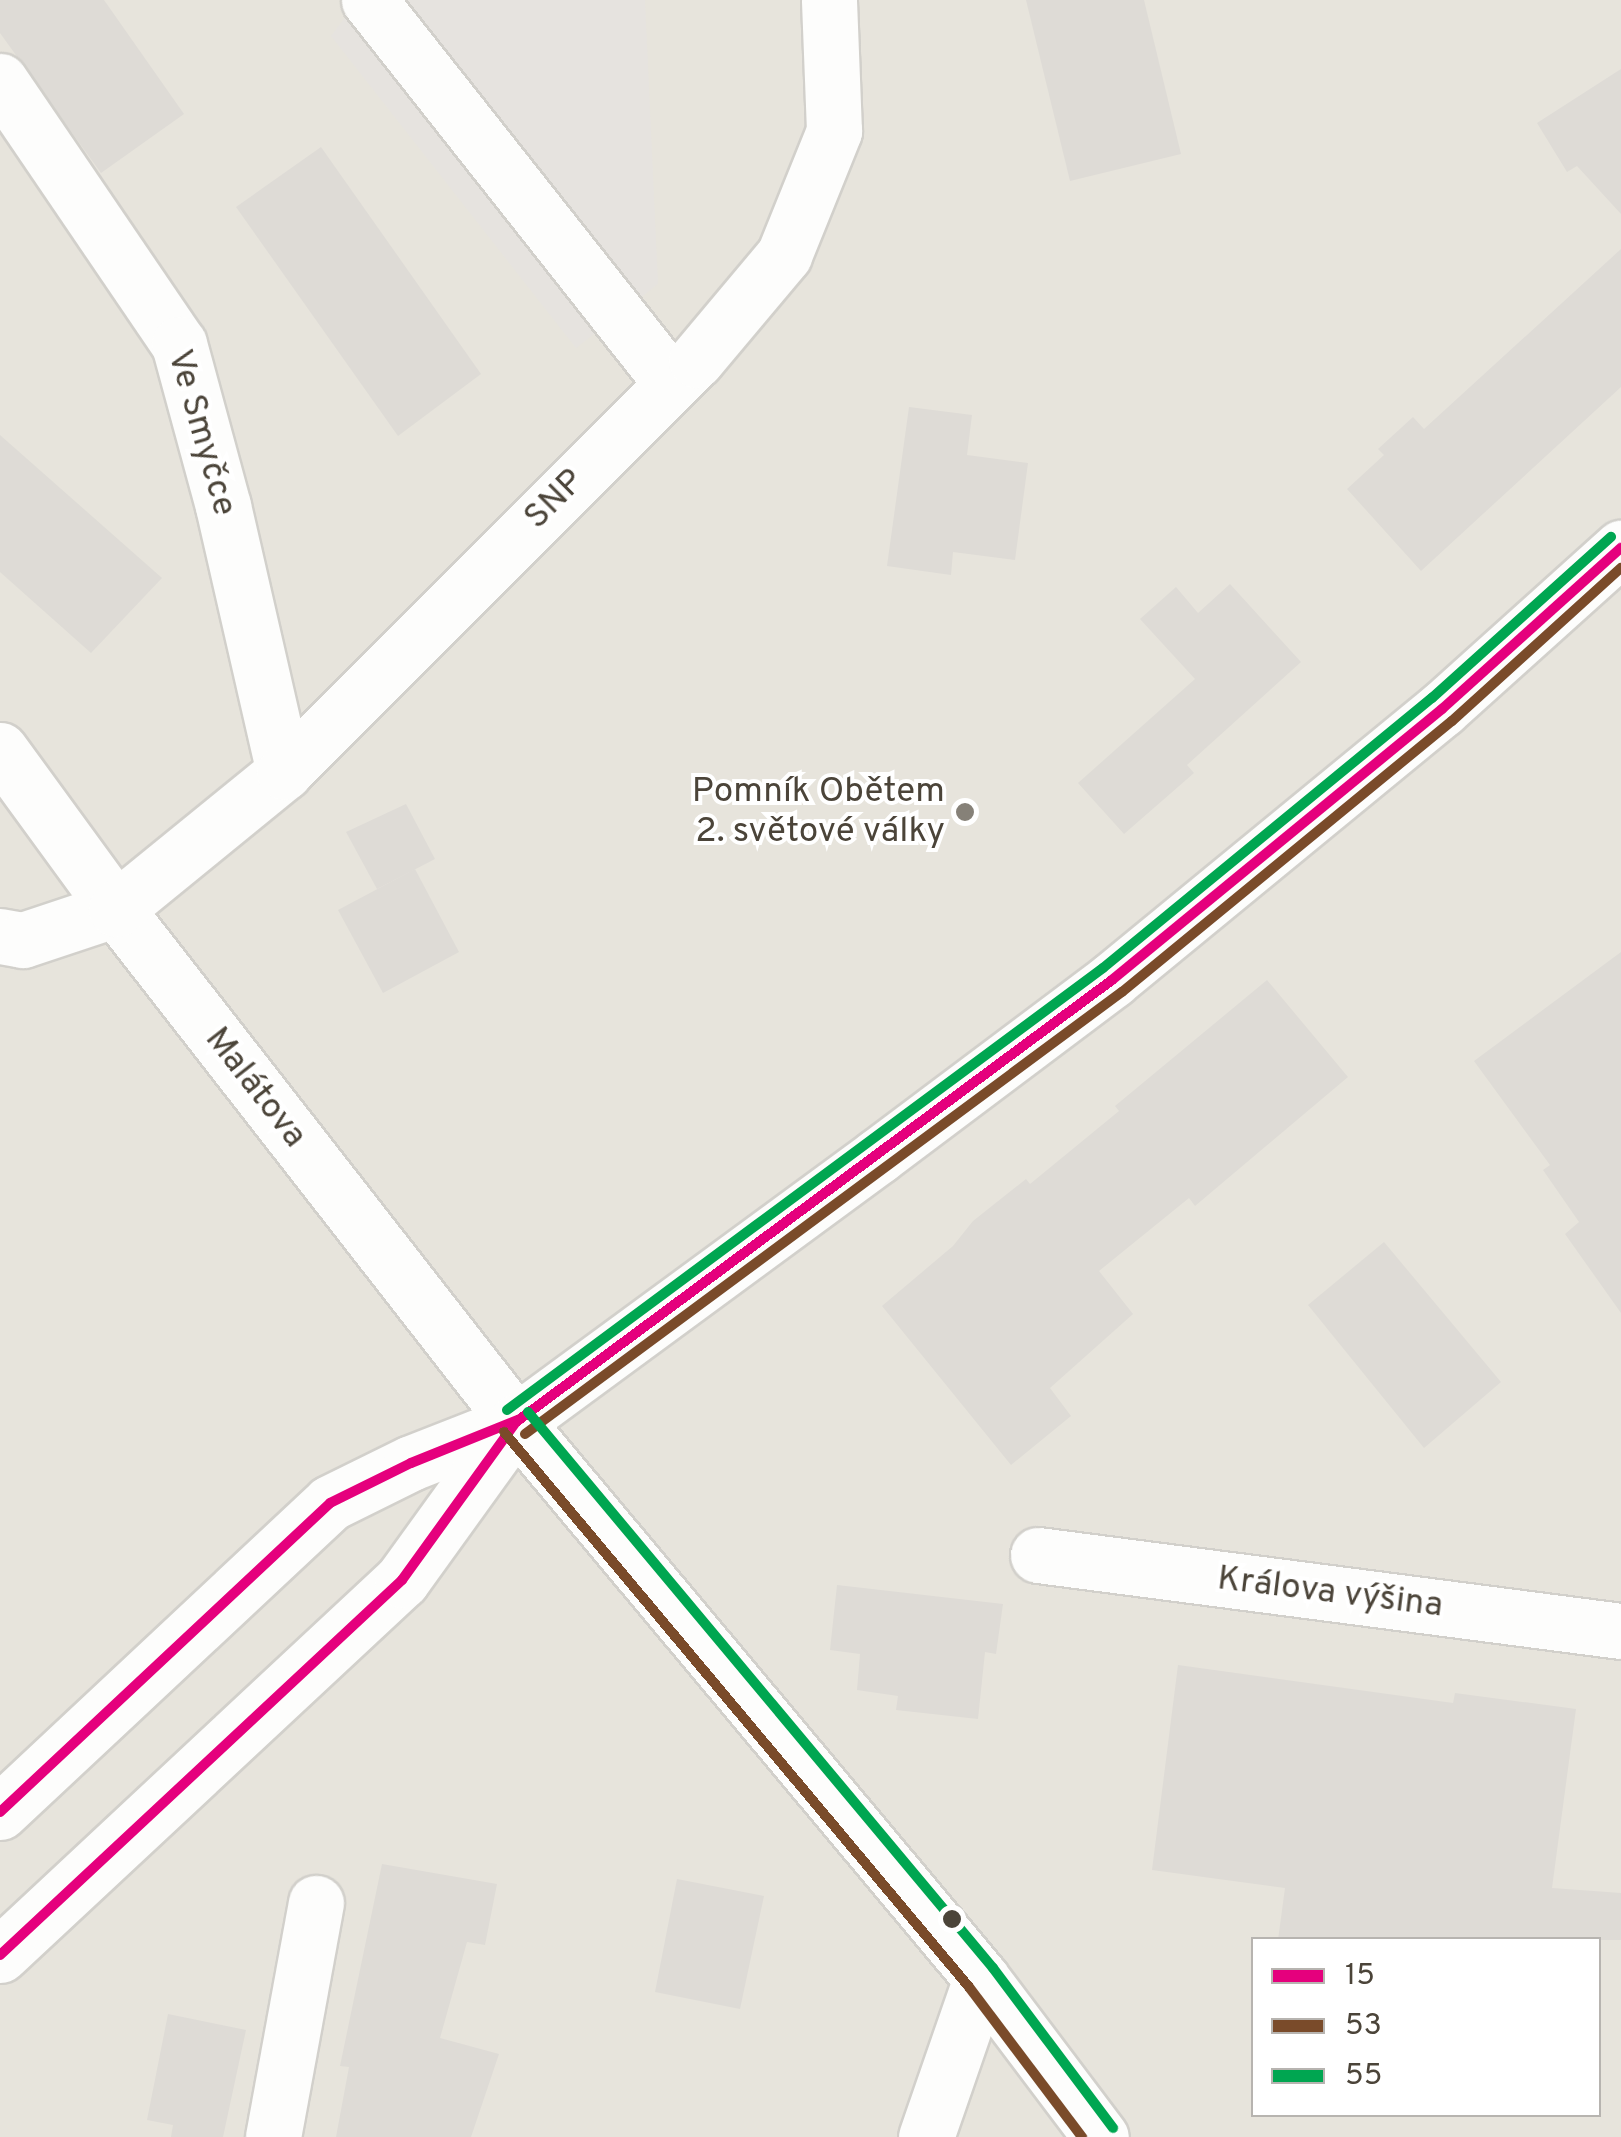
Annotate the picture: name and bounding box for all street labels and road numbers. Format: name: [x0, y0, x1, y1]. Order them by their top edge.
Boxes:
street label: Ve Smyčce: [157, 345, 245, 521]
street label: SNP: [516, 461, 594, 539]
street label: Malátova: [195, 1020, 315, 1156]
street label: Králova výšina: [1215, 1558, 1445, 1628]

